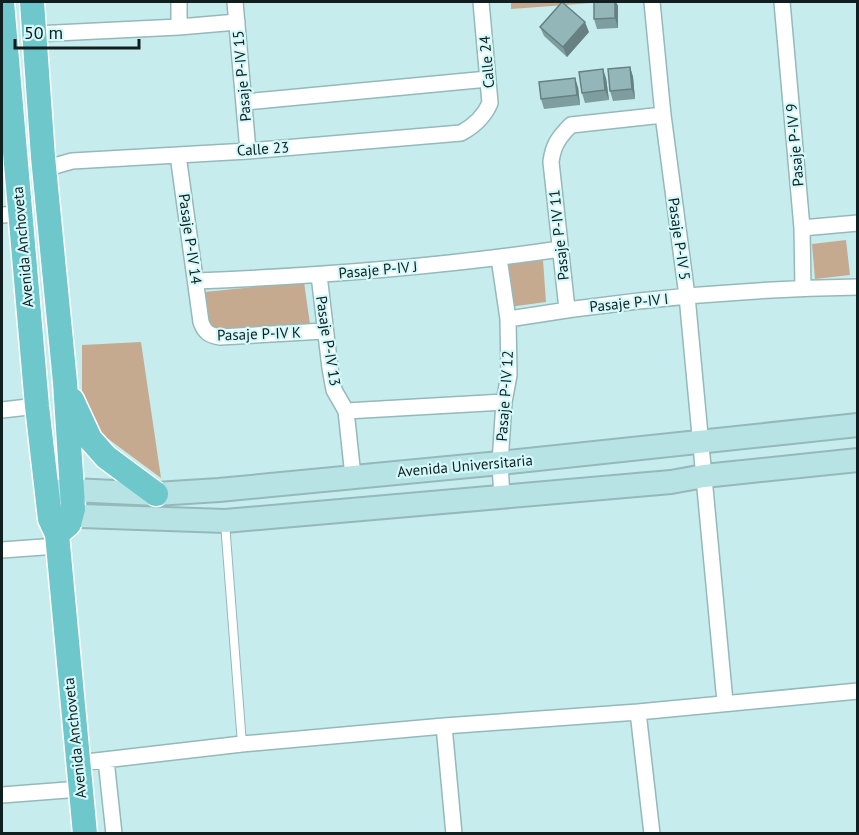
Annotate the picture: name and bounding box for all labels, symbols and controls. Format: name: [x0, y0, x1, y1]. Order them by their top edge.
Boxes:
scale bar: [15, 12, 140, 50]
text: 50 m: [24, 21, 63, 44]
street label: Pasaje P-IV 15: [228, 30, 255, 122]
street label: Calle 24: [475, 35, 498, 89]
street label: Pasaje P-IV 9: [781, 103, 808, 187]
street label: Calle 23: [236, 137, 290, 160]
street label: Avenida Anchoveta: [8, 186, 37, 308]
street label: Pasaje P-IV 11: [544, 189, 573, 281]
street label: Pasaje P-IV 14: [175, 192, 206, 285]
street label: Pasaje P-IV 5: [664, 196, 695, 281]
street label: Pasaje P-IV J: [338, 257, 418, 282]
street label: Pasaje P-IV I: [589, 289, 669, 316]
street label: Pasaje P-IV 13: [312, 294, 345, 387]
street label: Pasaje P-IV K: [217, 323, 301, 344]
street label: Pasaje P-IV 12: [492, 350, 517, 442]
street label: Avenida Universitaria: [396, 450, 533, 481]
street label: Avenida Anchoveta: [59, 677, 90, 799]

